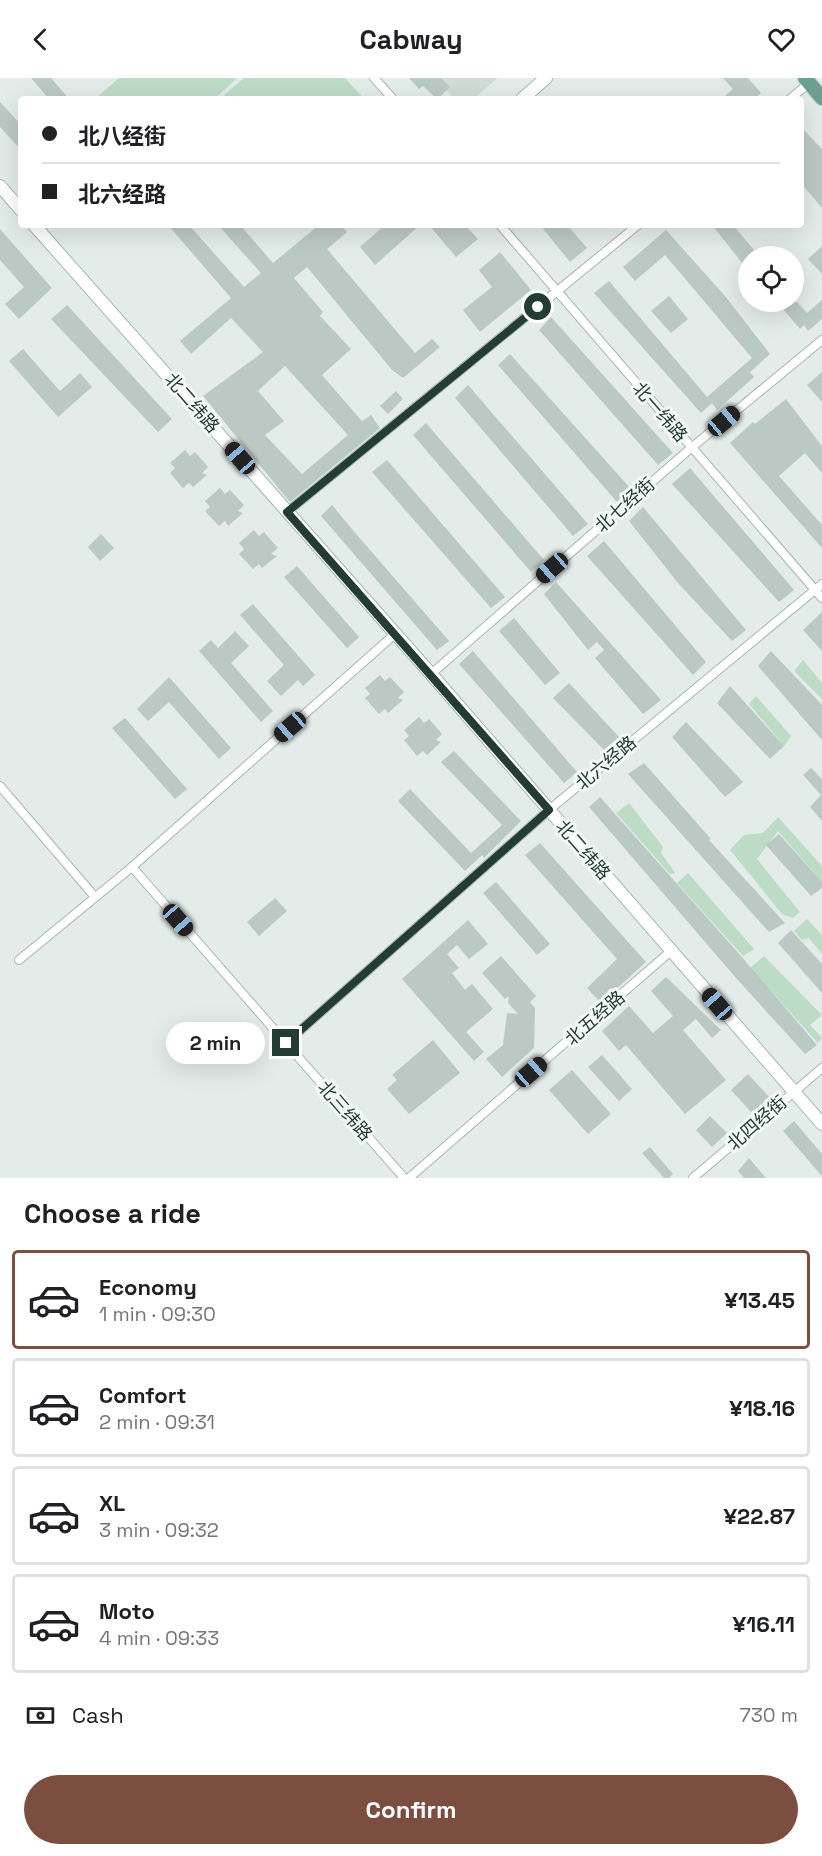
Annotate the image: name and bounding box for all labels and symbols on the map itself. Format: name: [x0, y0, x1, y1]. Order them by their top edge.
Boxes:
route start: [524, 293, 551, 320]
street label: 北二纬路: [160, 368, 225, 437]
street label: 北一纬路: [628, 377, 693, 446]
car: [704, 403, 744, 439]
car: [221, 439, 259, 477]
street label: 北七经街: [590, 472, 659, 537]
car: [533, 549, 571, 587]
car: [271, 708, 309, 746]
street label: 北六经路: [571, 731, 641, 795]
street label: 北二纬路: [551, 815, 616, 884]
car: [159, 901, 197, 939]
street label: 北五经路: [560, 985, 629, 1050]
car: [698, 985, 736, 1023]
callout: 2 min: [166, 1022, 265, 1064]
route end: [272, 1029, 299, 1056]
car: [512, 1053, 550, 1091]
street label: 北三纬路: [313, 1076, 378, 1145]
street label: 北四经街: [722, 1090, 791, 1155]

